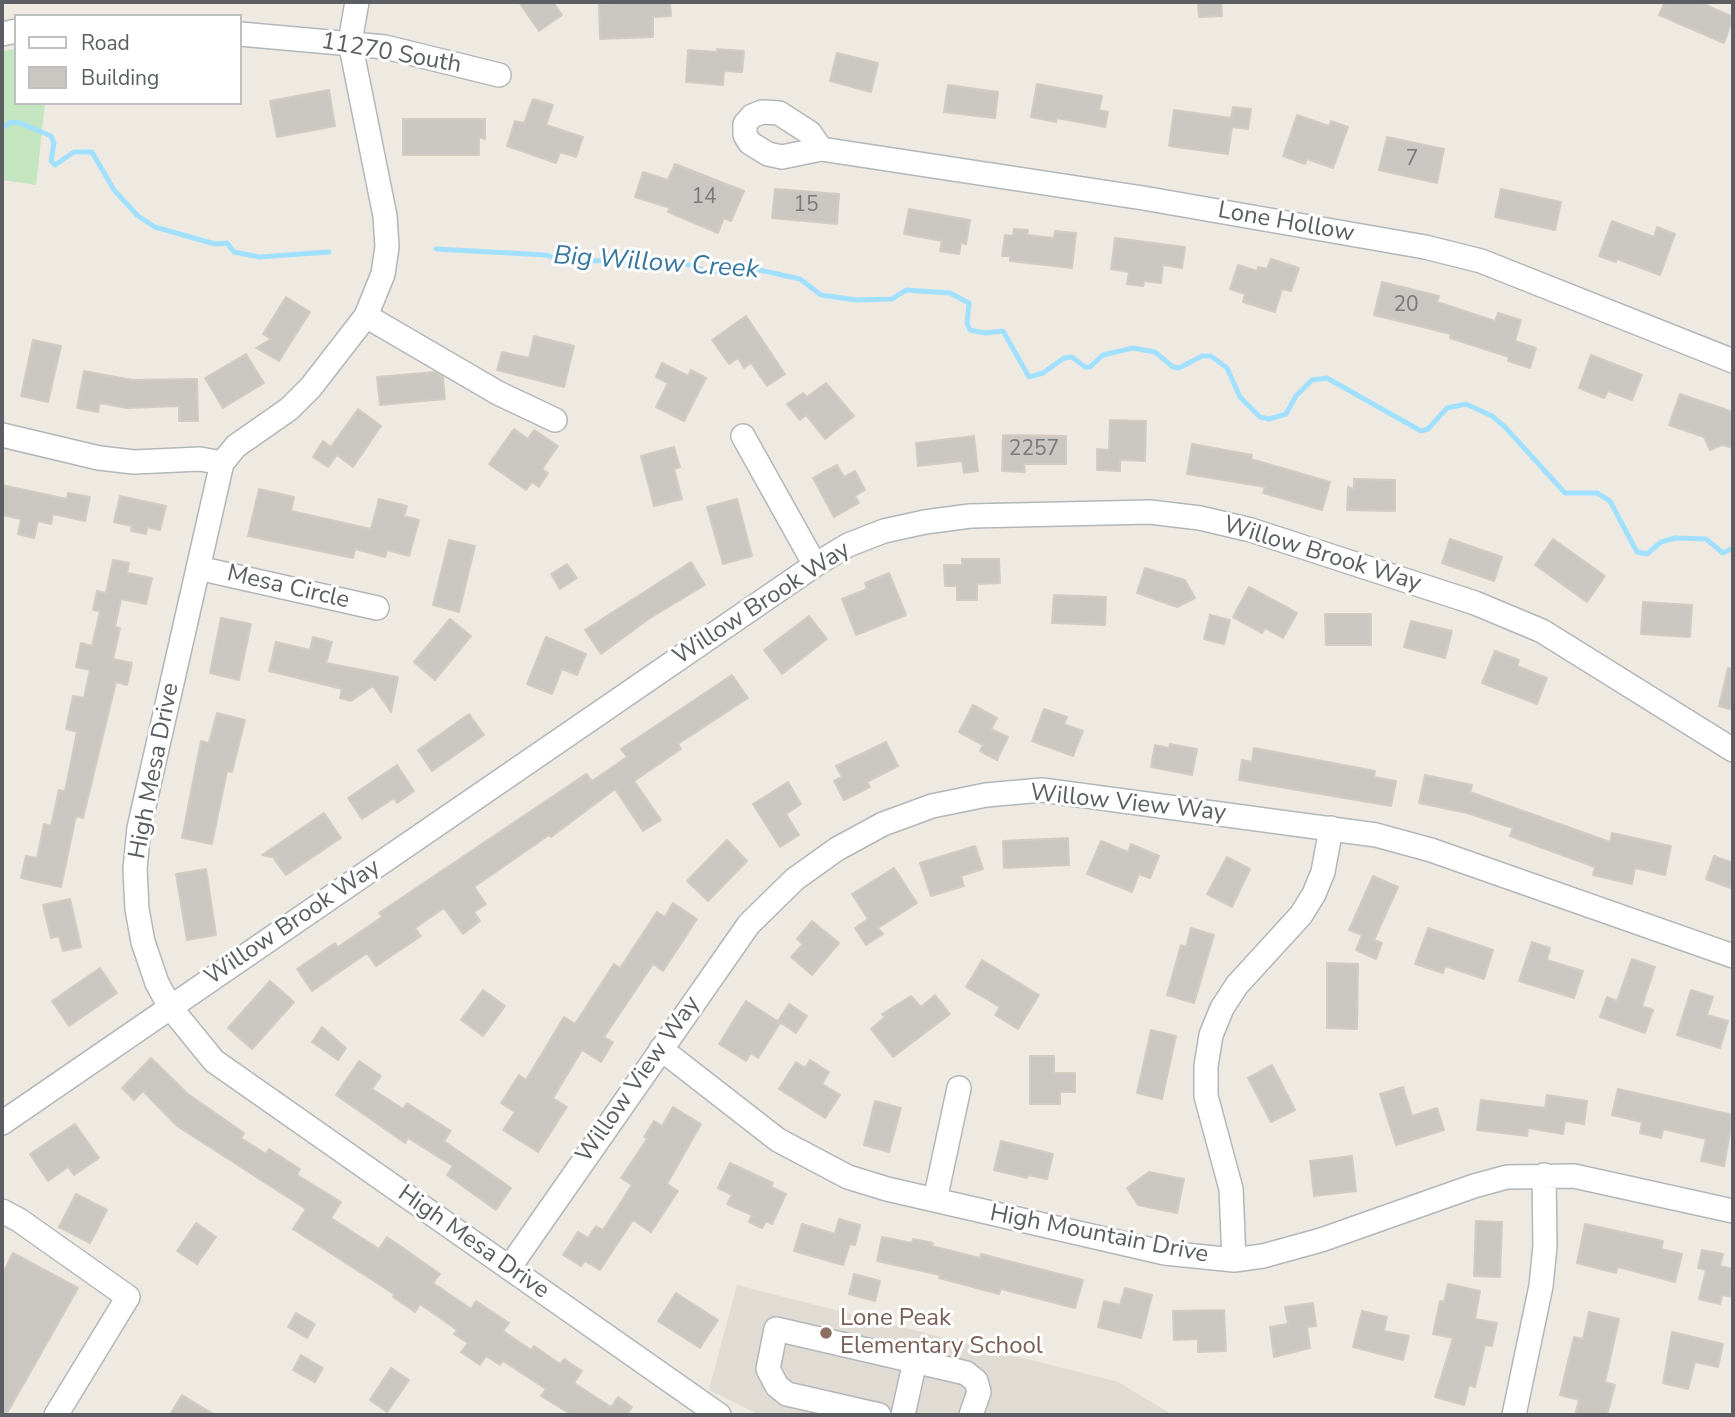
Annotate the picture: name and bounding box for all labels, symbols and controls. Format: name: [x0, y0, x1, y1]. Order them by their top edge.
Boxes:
legend: [14, 14, 242, 105]
street label: 11270 South: [319, 28, 463, 80]
text: Road: [81, 29, 130, 57]
text: Building: [81, 64, 159, 92]
house number: 7: [1406, 147, 1418, 173]
house number: 14: [691, 185, 717, 211]
house number: 15: [793, 193, 819, 219]
street label: Lone Hollow: [1216, 197, 1356, 249]
water label: Big Willow Creek: [552, 241, 760, 287]
house number: 20: [1393, 293, 1419, 319]
house number: 2257: [1009, 437, 1059, 463]
street label: Willow Brook Way: [1220, 511, 1424, 599]
street label: Willow Brook Way: [668, 536, 856, 672]
street label: Mesa Circle: [224, 560, 352, 616]
street label: High Mesa Drive: [124, 681, 186, 861]
street label: Willow View Way: [1029, 779, 1227, 829]
street label: Willow Brook Way: [200, 854, 386, 992]
street label: Willow View Way: [571, 991, 707, 1169]
street label: High Mesa Drive: [392, 1180, 554, 1306]
street label: High Mountain Drive: [987, 1200, 1211, 1270]
place label: Lone Peak Elementary School: [840, 1305, 1043, 1361]
marker: Lone Peak Elementary School: [818, 1325, 834, 1341]

